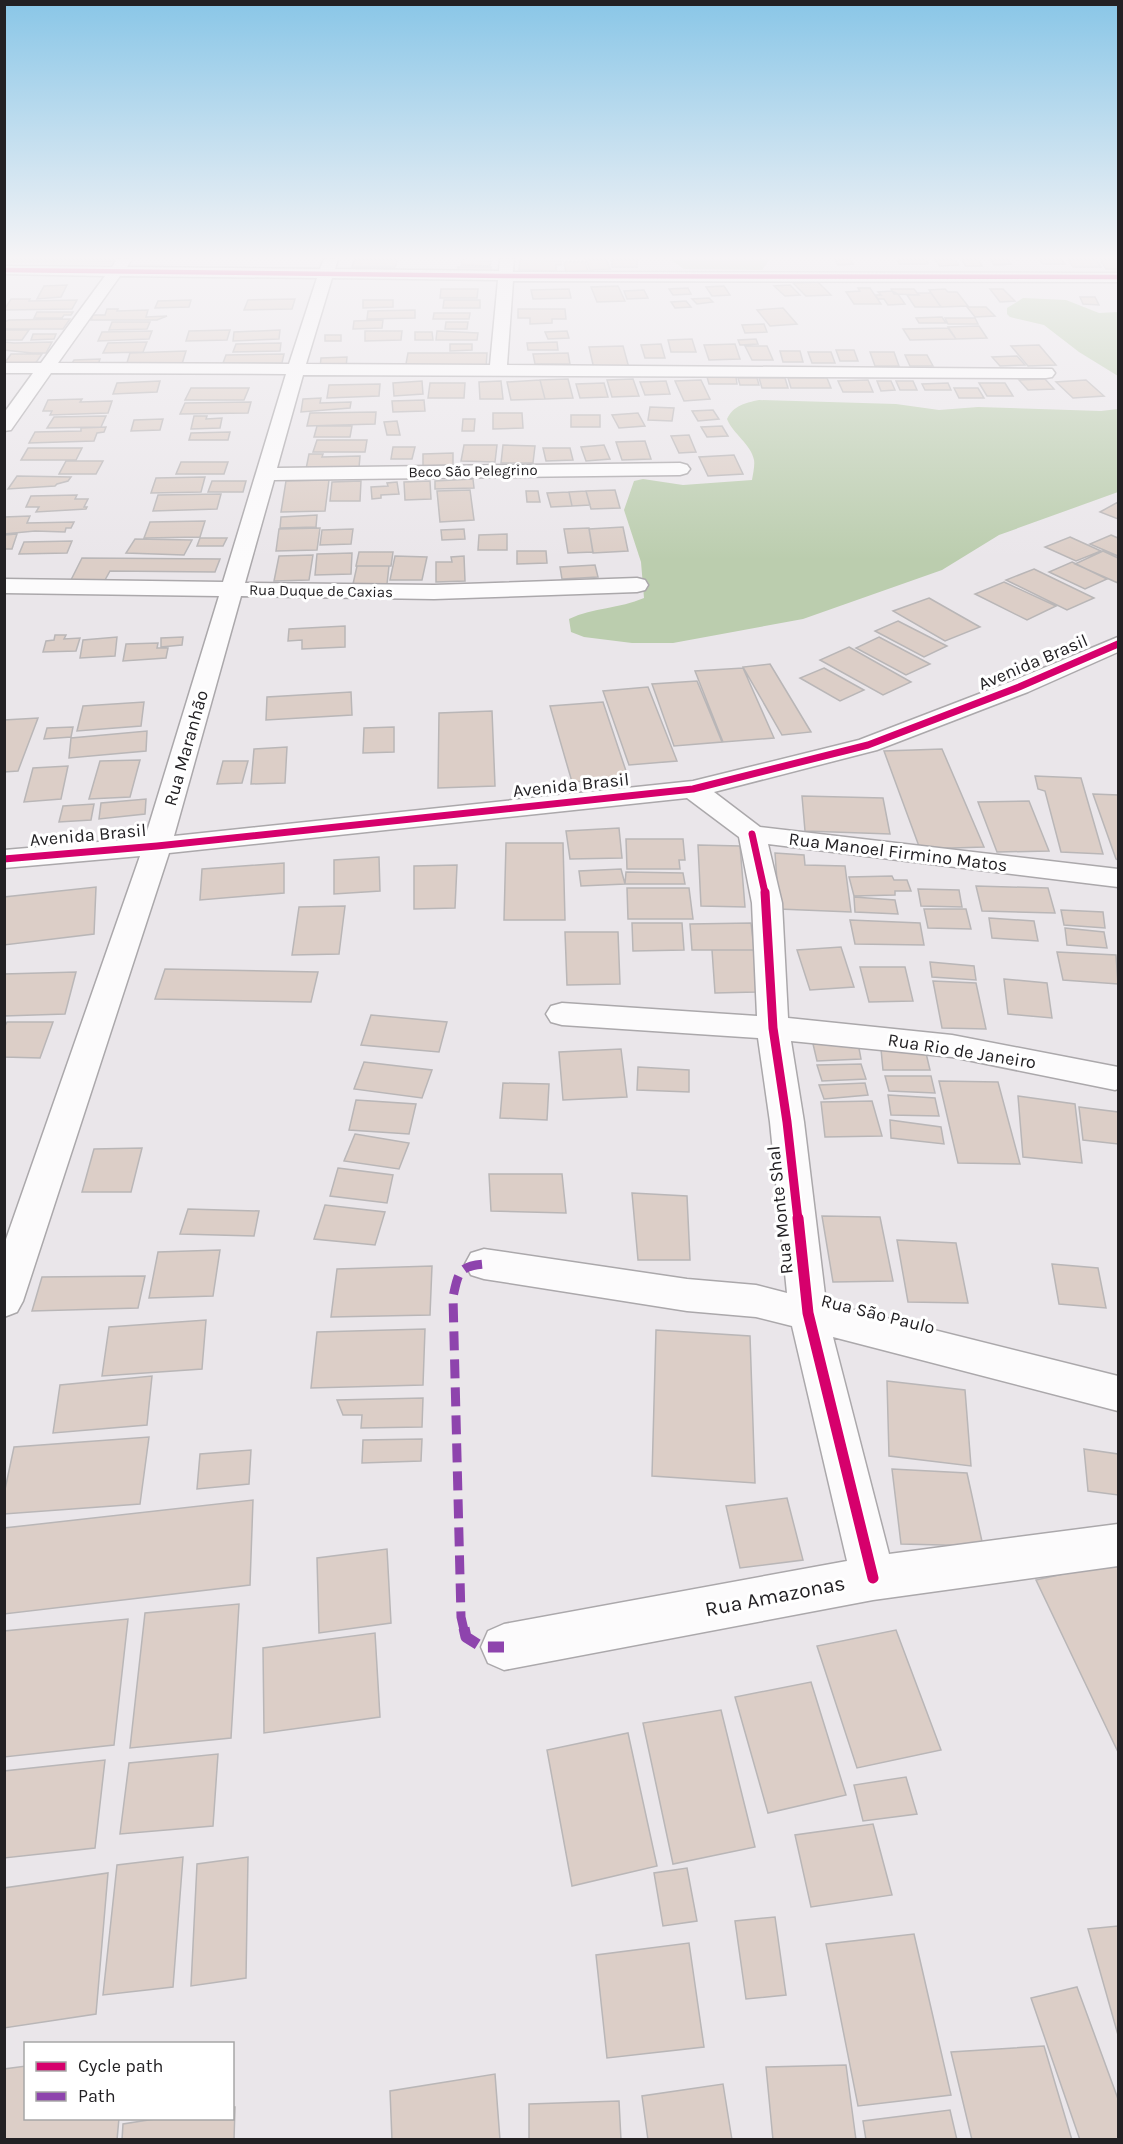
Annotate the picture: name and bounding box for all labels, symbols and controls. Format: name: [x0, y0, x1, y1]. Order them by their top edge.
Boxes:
street label: Beco São Pelegrino: [408, 461, 538, 481]
street label: Rua Duque de Caxias: [249, 581, 393, 601]
street label: Avenida Brasil: [975, 629, 1091, 695]
street label: Rua Maranhão: [159, 688, 213, 808]
street label: Avenida Brasil: [512, 768, 630, 802]
street label: Avenida Brasil: [29, 819, 147, 851]
street label: Rua Manoel Firmino Matos: [787, 828, 1009, 876]
street label: Rua Rio de Janeiro: [886, 1028, 1038, 1074]
street label: Rua Monte Shal: [762, 1145, 798, 1275]
street label: Rua São Paulo: [819, 1289, 937, 1339]
street label: Rua Amazonas: [703, 1571, 847, 1621]
legend: [24, 2042, 234, 2120]
text: Cycle path: [78, 2055, 163, 2077]
text: Path: [78, 2085, 116, 2107]

